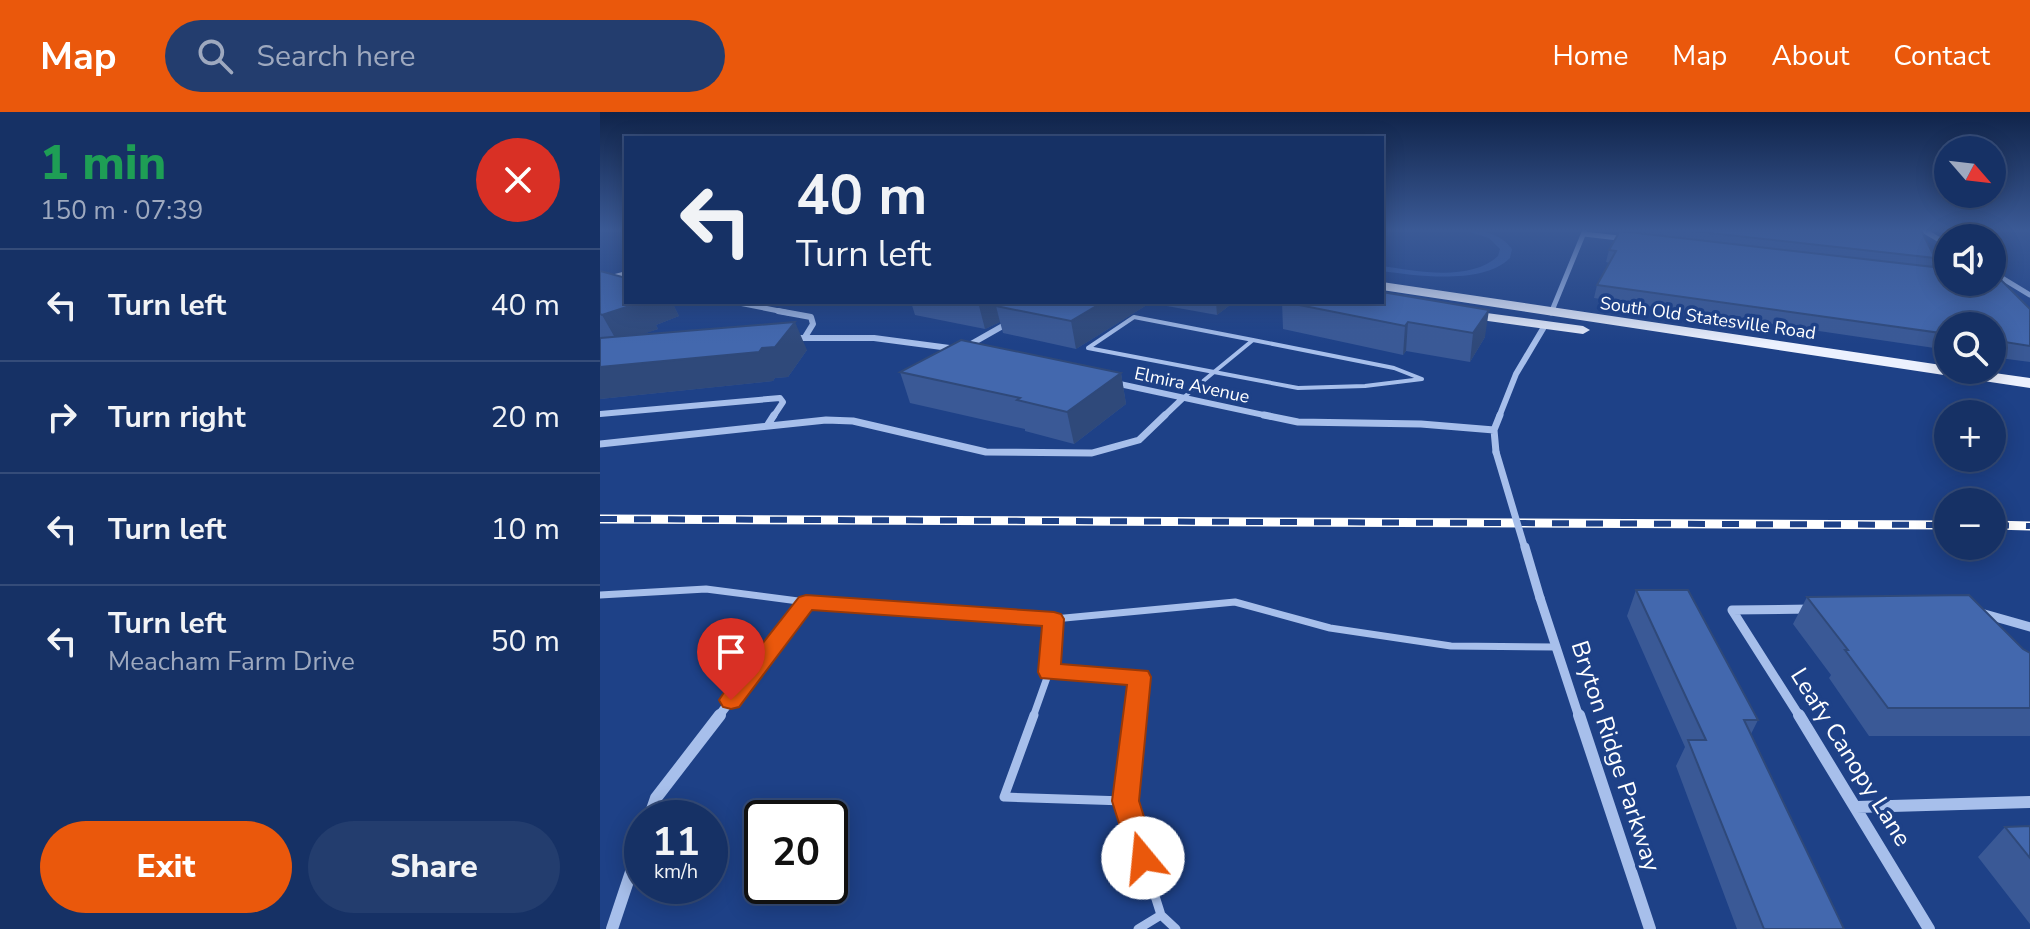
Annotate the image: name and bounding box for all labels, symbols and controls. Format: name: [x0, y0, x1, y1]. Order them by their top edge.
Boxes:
search box: [165, 20, 725, 92]
text: Map: [40, 31, 117, 82]
icon: search: [193, 34, 237, 78]
text: Search here: [257, 36, 416, 77]
text: Home: [1553, 37, 1628, 75]
text: Map: [1672, 37, 1727, 75]
text: About: [1771, 37, 1849, 75]
text: Contact: [1893, 37, 1990, 75]
text: 1 min: [40, 130, 166, 196]
north arrow: [1934, 136, 2006, 208]
map controls: [1934, 136, 2006, 560]
button: close: [476, 138, 560, 222]
text: 40 m: [796, 157, 927, 234]
icon: left: [664, 168, 768, 272]
text: 150 m · 07:39: [40, 193, 203, 228]
button: sound: [1934, 224, 2006, 296]
text: Turn left: [796, 230, 931, 279]
icon: left: [40, 283, 84, 327]
text: Turn left: [108, 285, 226, 326]
text: 40 m: [491, 285, 560, 326]
street label: South Old Statesville Road: [1599, 291, 1817, 345]
button: search: [1934, 312, 2006, 384]
street label: Elmira Avenue: [1132, 361, 1252, 409]
icon: right: [40, 395, 84, 439]
text: Turn right: [108, 397, 246, 438]
text: 20 m: [491, 397, 560, 438]
button: +: [1934, 400, 2006, 472]
button: −: [1934, 488, 2006, 560]
icon: left: [40, 507, 84, 551]
text: Turn left: [108, 509, 226, 550]
text: 10 m: [491, 509, 560, 550]
text: Turn left: [108, 603, 226, 644]
pin: [697, 618, 765, 700]
icon: left: [40, 619, 84, 663]
text: 50 m: [491, 621, 560, 662]
icon: arrive: [709, 630, 753, 674]
street label: Bryton Ridge Parkway: [1564, 637, 1669, 876]
text: Meacham Farm Drive: [108, 644, 355, 679]
street label: Leafy Canopy Lane: [1783, 662, 1919, 852]
speed limit sign: 20: [744, 800, 848, 904]
text: 11: [652, 815, 700, 869]
position arrow: [1101, 816, 1185, 900]
button: Exit: [40, 821, 292, 913]
button: Share: [308, 821, 560, 913]
text: km/h: [654, 858, 698, 885]

